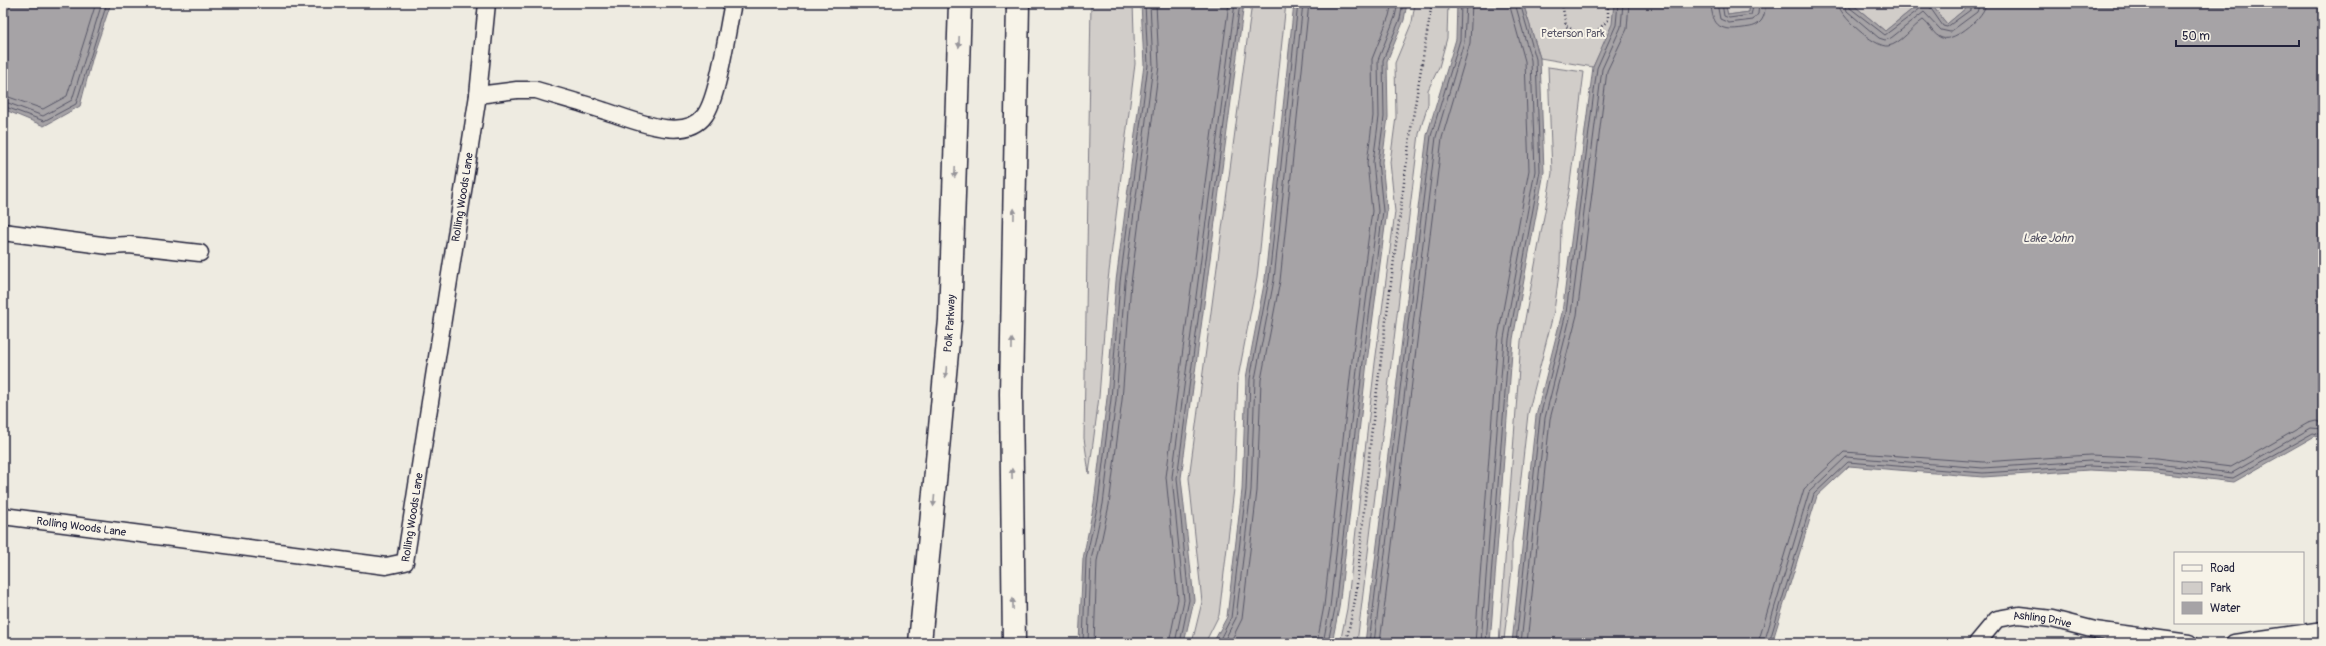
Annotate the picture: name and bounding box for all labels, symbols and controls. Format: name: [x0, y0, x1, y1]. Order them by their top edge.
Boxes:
scale bar: [2176, 22, 2299, 48]
park label: Peterson Park: [1541, 27, 1605, 40]
text: 50 m: [2182, 29, 2210, 44]
one-way arrow: [956, 36, 962, 49]
street label: Rolling Woods Lane: [449, 151, 476, 243]
one-way arrow: [952, 166, 958, 179]
one-way arrow: [1011, 207, 1017, 220]
water label: Lake John: [2023, 231, 2074, 246]
street label: Polk Parkway: [941, 294, 958, 353]
one-way arrow: [1009, 337, 1015, 350]
one-way arrow: [942, 366, 949, 378]
one-way arrow: [1009, 467, 1015, 480]
street label: Rolling Woods Lane: [399, 471, 426, 563]
one-way arrow: [931, 495, 937, 507]
street label: Rolling Woods Lane: [36, 514, 127, 539]
legend: [2174, 552, 2304, 624]
text: Road: [2210, 561, 2235, 576]
text: Park: [2210, 581, 2231, 596]
one-way arrow: [1010, 598, 1017, 610]
text: Water: [2210, 601, 2241, 616]
street label: Ashling Drive: [2012, 609, 2073, 631]

